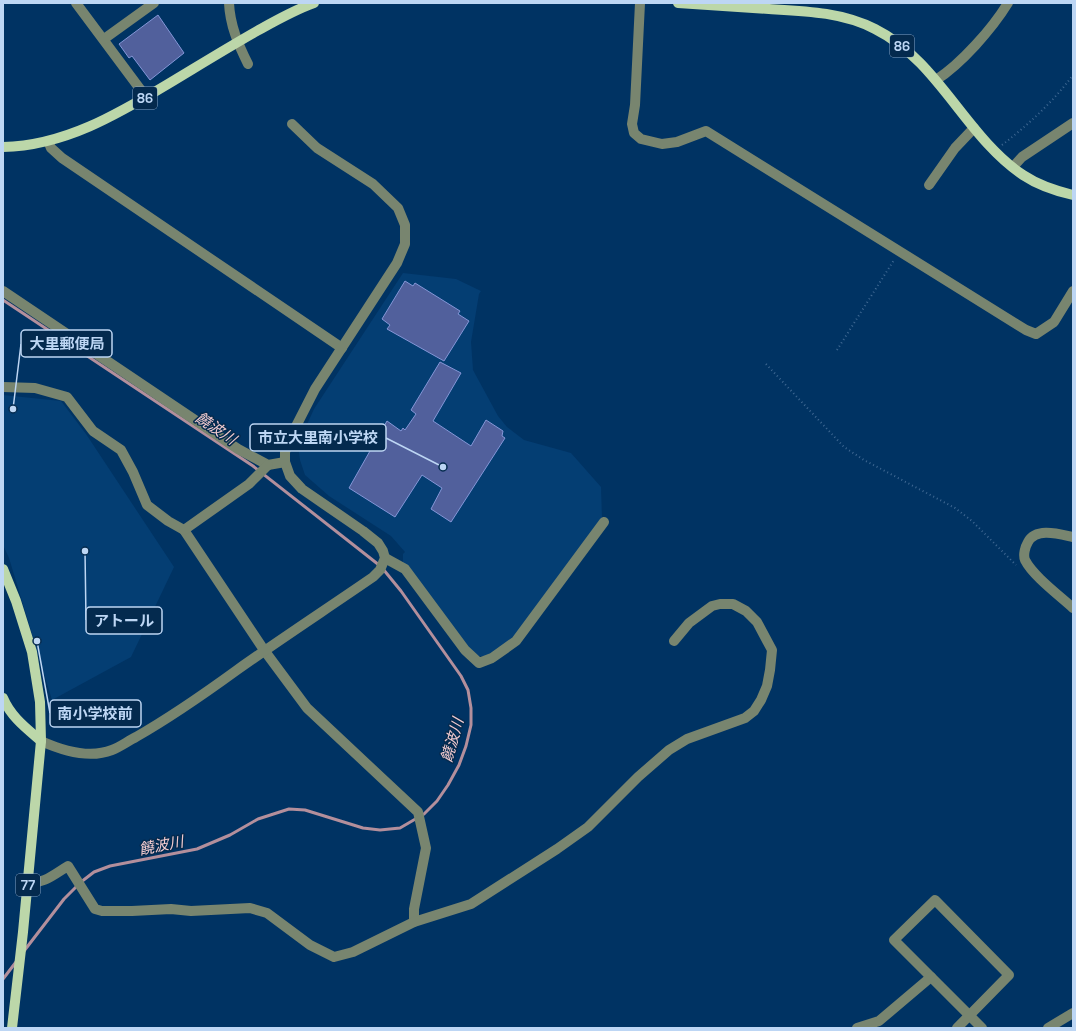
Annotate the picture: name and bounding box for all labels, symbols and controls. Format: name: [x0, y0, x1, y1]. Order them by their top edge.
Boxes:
road number: 86: [890, 35, 914, 57]
road number: 86: [133, 87, 157, 109]
callout: 大里郵便局: [21, 330, 112, 357]
text: 大里郵便局: [29, 334, 105, 353]
water label: 饒波川: [192, 408, 242, 450]
callout: 市立大里南小学校: [250, 424, 386, 451]
text: 市立大里南小学校: [258, 428, 378, 447]
callout: アトール: [86, 607, 162, 634]
text: アトール: [94, 611, 154, 630]
callout: 南小学校前: [50, 700, 141, 727]
text: 南小学校前: [57, 704, 133, 723]
water label: 饒波川: [437, 714, 468, 764]
water label: 饒波川: [137, 831, 187, 859]
road number: 77: [16, 874, 40, 896]

